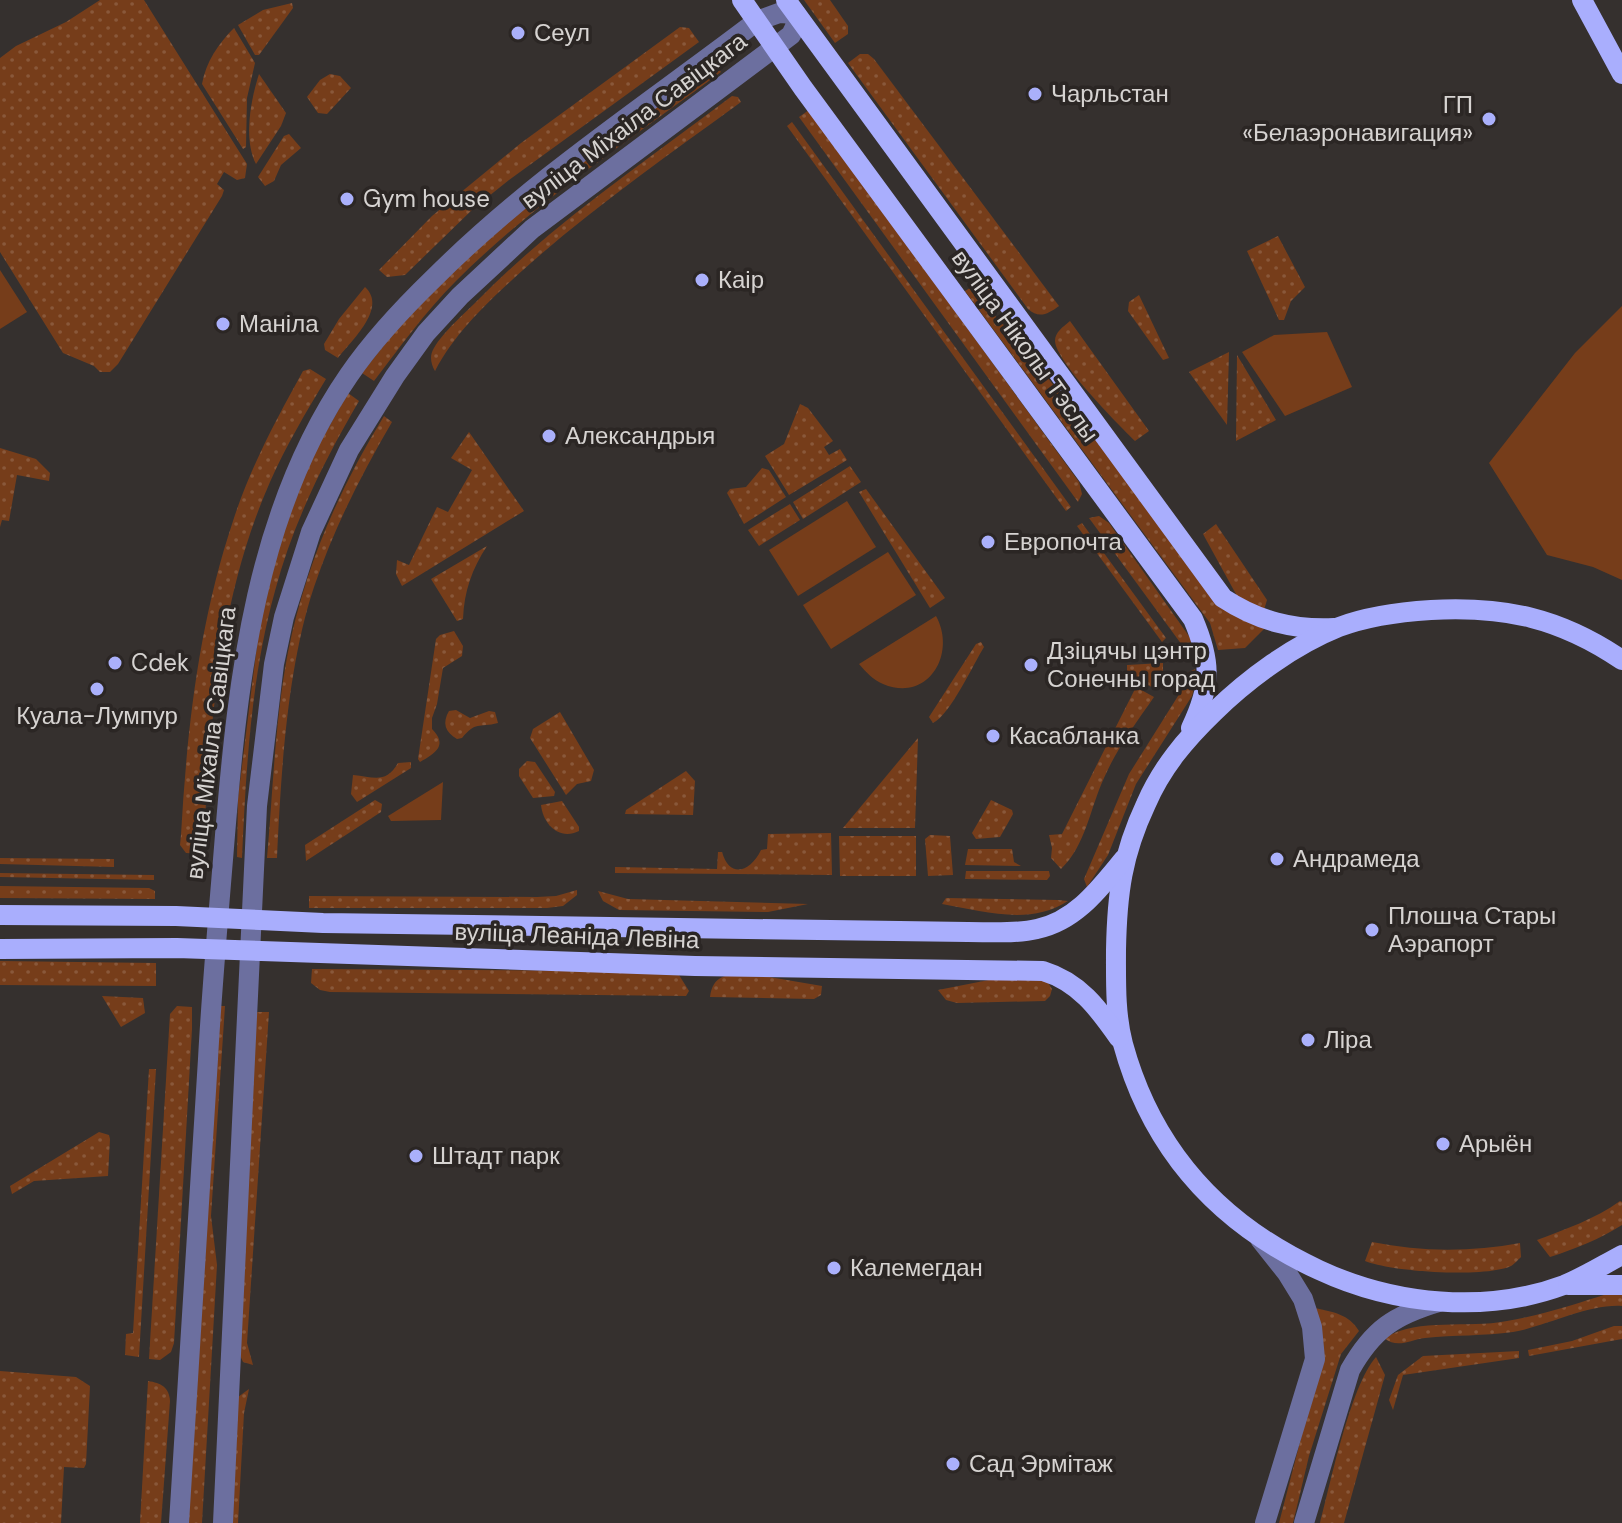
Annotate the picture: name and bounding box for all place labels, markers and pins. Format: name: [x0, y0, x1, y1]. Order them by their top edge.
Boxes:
place label: Сеул: [534, 17, 590, 48]
marker: Сеул: [509, 24, 527, 42]
place label: Чарльстан: [1051, 78, 1169, 109]
marker: Чарльстан: [1026, 85, 1044, 103]
place label: ГП «Белаэронавигация»: [1242, 89, 1473, 148]
marker: ГП «Белаэронавигация»: [1480, 110, 1498, 128]
place label: Gym house: [363, 183, 490, 214]
marker: Gym house: [338, 190, 356, 208]
place label: Каір: [718, 264, 764, 295]
marker: Каір: [693, 271, 711, 289]
place label: Маніла: [239, 308, 319, 339]
marker: Маніла: [214, 315, 232, 333]
place label: Александрыя: [565, 420, 715, 451]
marker: Александрыя: [540, 427, 558, 445]
place label: Европочта: [1004, 526, 1122, 557]
marker: Европочта: [979, 533, 997, 551]
place label: Дзіцячы цэнтр Сонечны горад: [1047, 635, 1215, 694]
place label: Cdek: [131, 647, 189, 678]
marker: Cdek: [106, 654, 124, 672]
marker: Дзіцячы цэнтр Сонечны горад: [1022, 656, 1040, 674]
marker: Куала-Лумпур: [88, 680, 106, 698]
place label: Куала-Лумпур: [16, 700, 178, 731]
place label: Касабланка: [1009, 720, 1140, 751]
marker: Касабланка: [984, 727, 1002, 745]
place label: Андрамеда: [1293, 843, 1420, 874]
marker: Андрамеда: [1268, 850, 1286, 868]
place label: Плошча Стары Аэрапорт: [1388, 900, 1556, 959]
marker: Плошча Стары Аэрапорт: [1363, 921, 1381, 939]
place label: Ліра: [1324, 1024, 1372, 1055]
marker: Ліра: [1299, 1031, 1317, 1049]
place label: Арыён: [1459, 1128, 1532, 1159]
marker: Арыён: [1434, 1135, 1452, 1153]
place label: Штадт парк: [432, 1140, 560, 1171]
marker: Штадт парк: [407, 1147, 425, 1165]
place label: Калемегдан: [850, 1252, 983, 1283]
marker: Калемегдан: [825, 1259, 843, 1277]
place label: Сад Эрмітаж: [969, 1448, 1113, 1479]
marker: Сад Эрмітаж: [944, 1455, 962, 1473]

